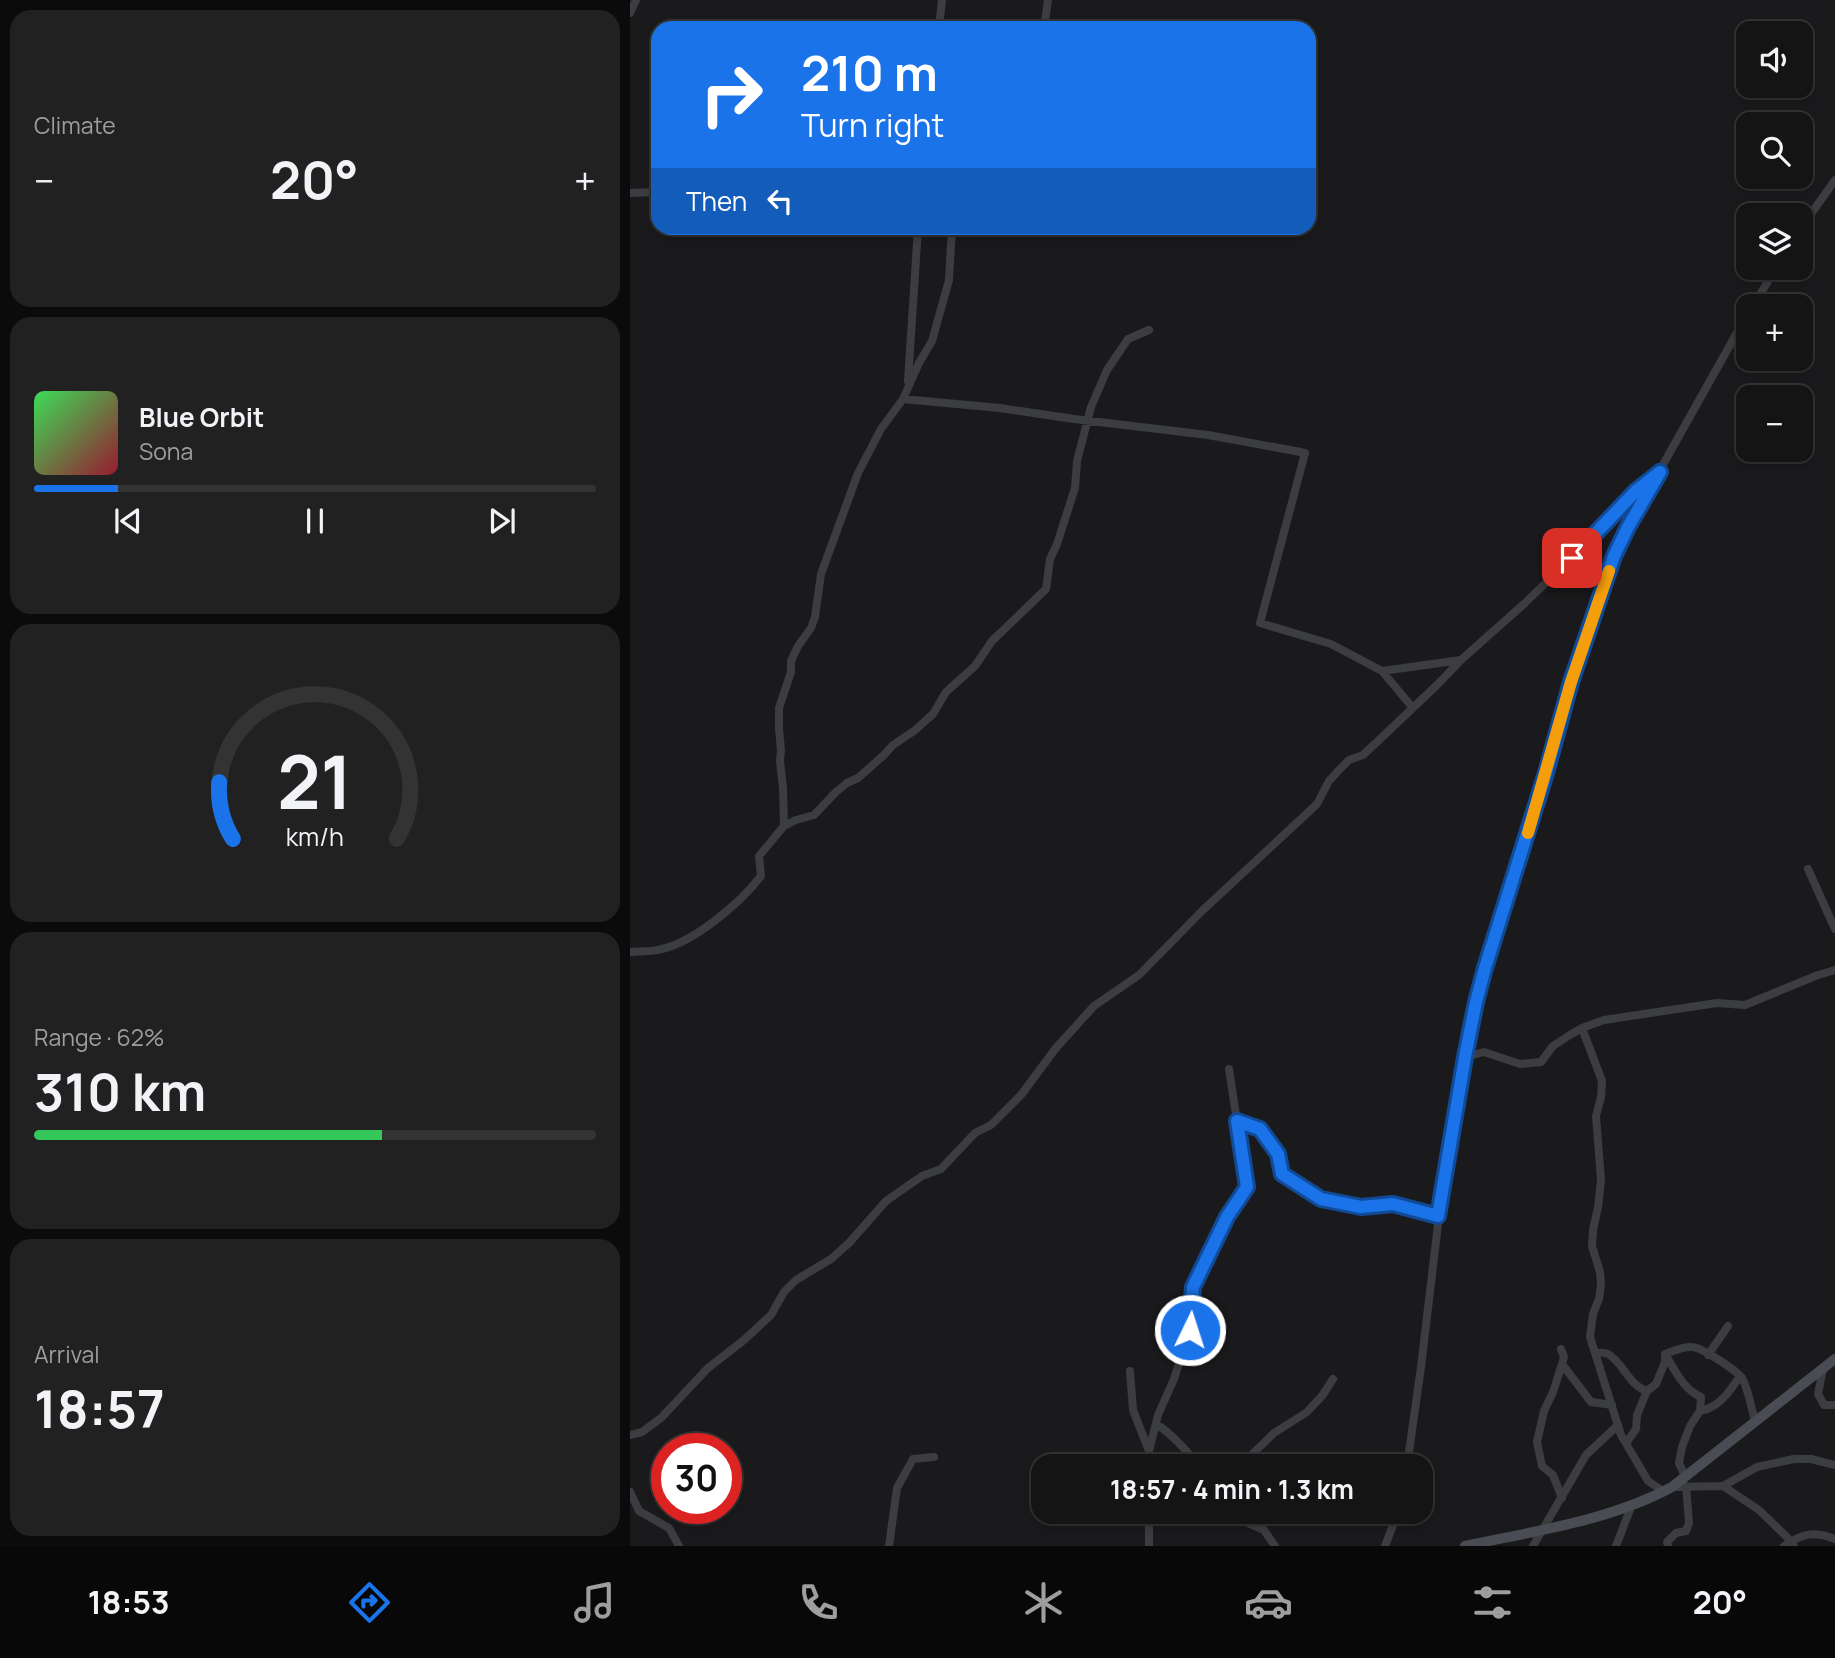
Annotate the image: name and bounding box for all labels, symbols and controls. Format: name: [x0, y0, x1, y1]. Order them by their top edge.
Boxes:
map controls: [1736, 21, 1813, 462]
button: sound: [1736, 21, 1813, 98]
text: 210 m: [801, 39, 938, 106]
icon: right: [686, 49, 777, 140]
text: Turn right: [801, 103, 944, 147]
text: Climate: [34, 109, 116, 141]
button: search: [1736, 112, 1813, 189]
text: 20°: [270, 144, 359, 215]
text: −: [34, 154, 55, 206]
text: +: [574, 154, 596, 206]
icon: left: [761, 182, 799, 220]
text: Then: [686, 183, 747, 219]
button: layers: [1736, 203, 1813, 280]
button: +: [1736, 294, 1813, 371]
button: −: [1736, 385, 1813, 462]
text: Blue Orbit: [139, 399, 264, 435]
text: Sona: [139, 435, 193, 467]
icon: previous: [109, 502, 147, 540]
icon: pause: [296, 502, 334, 540]
icon: next: [483, 502, 521, 540]
pin: [1542, 528, 1602, 588]
icon: arrive: [1553, 539, 1591, 577]
text: 21: [277, 731, 353, 831]
text: km/h: [286, 819, 344, 854]
text: Range · 62%: [34, 1021, 165, 1053]
text: 310 km: [34, 1056, 206, 1127]
position arrow: [1153, 1293, 1227, 1367]
text: Arrival: [34, 1338, 100, 1370]
text: 18:57: [34, 1373, 165, 1444]
speed limit sign: 30: [651, 1433, 742, 1524]
text: 18:57 · 4 min · 1.3 km: [1110, 1471, 1354, 1507]
icon: directions: [345, 1578, 394, 1627]
icon: music: [570, 1578, 619, 1627]
icon: phone: [794, 1578, 843, 1627]
icon: climate: [1019, 1578, 1068, 1627]
icon: car: [1244, 1578, 1293, 1627]
icon: filters: [1468, 1578, 1517, 1627]
text: 18:53: [88, 1580, 170, 1624]
text: 20°: [1693, 1580, 1747, 1624]

